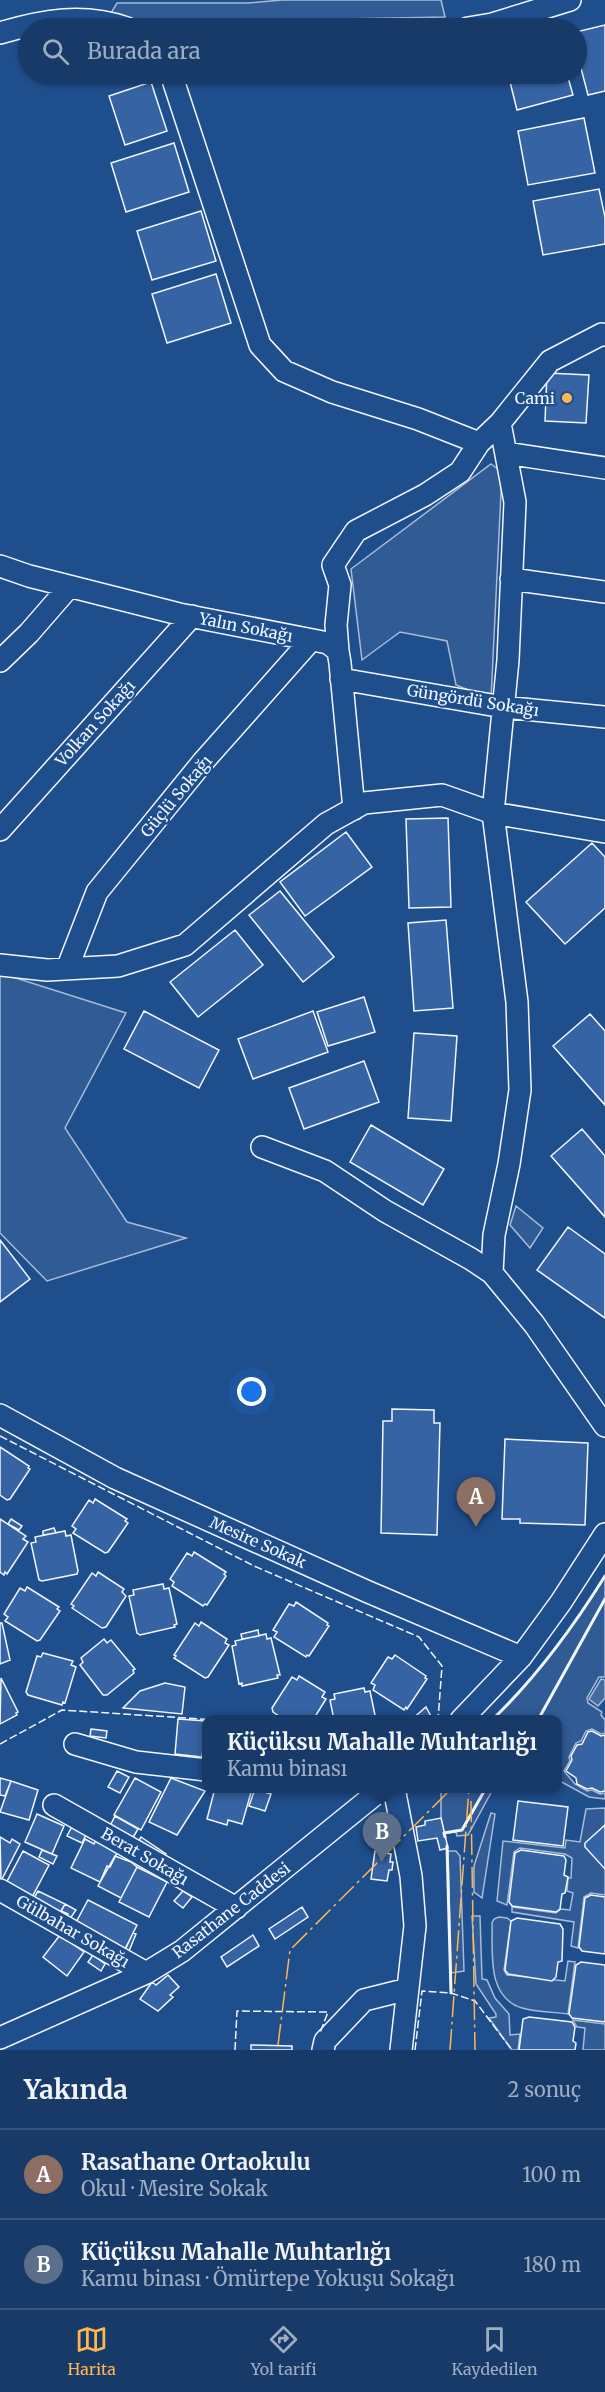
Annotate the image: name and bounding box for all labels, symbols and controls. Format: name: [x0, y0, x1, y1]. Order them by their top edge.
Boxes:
search box: [18, 18, 587, 84]
icon: search: [39, 35, 72, 68]
text: Burada ara: [87, 37, 201, 65]
place label: Cami: [515, 388, 555, 408]
marker: Cami: [560, 391, 574, 405]
street label: Yalın Sokağı: [196, 608, 295, 646]
street label: Volkan Sokağı: [50, 676, 139, 771]
street label: Güngördü Sokağı: [405, 680, 541, 720]
street label: Güçlü Sokağı: [136, 751, 216, 841]
your location: [237, 1377, 266, 1406]
pin: A: [456, 1478, 496, 1527]
street label: Mesire Sokak: [207, 1512, 310, 1573]
popup: [202, 1715, 562, 1793]
text: Küçüksu Mahalle Muhtarlığı: [227, 1728, 537, 1756]
text: Kamu binası: [227, 1756, 347, 1781]
pin: B: [362, 1812, 401, 1862]
street label: Berat Sokağı: [98, 1823, 192, 1889]
street label: Rasathane Caddesi: [168, 1858, 294, 1962]
street label: Gülbahar Sokağı: [13, 1890, 133, 1972]
text: Yakında: [24, 2073, 128, 2106]
text: 2 sonuç: [508, 2077, 581, 2102]
text: Rasathane Ortaokulu: [81, 2148, 311, 2176]
text: A: [36, 2162, 51, 2187]
text: 100 m: [522, 2162, 581, 2187]
text: Okul · Mesire Sokak: [81, 2176, 268, 2201]
text: Küçüksu Mahalle Muhtarlığı: [81, 2238, 391, 2266]
text: B: [37, 2252, 50, 2277]
text: 180 m: [523, 2252, 581, 2277]
text: Kamu binası · Ömürtepe Yokuşu Sokağı: [81, 2266, 455, 2291]
tab: Harita: [67, 2323, 116, 2379]
tab: Yol tarifi: [251, 2323, 317, 2379]
tab: Kaydedilen: [452, 2323, 538, 2379]

